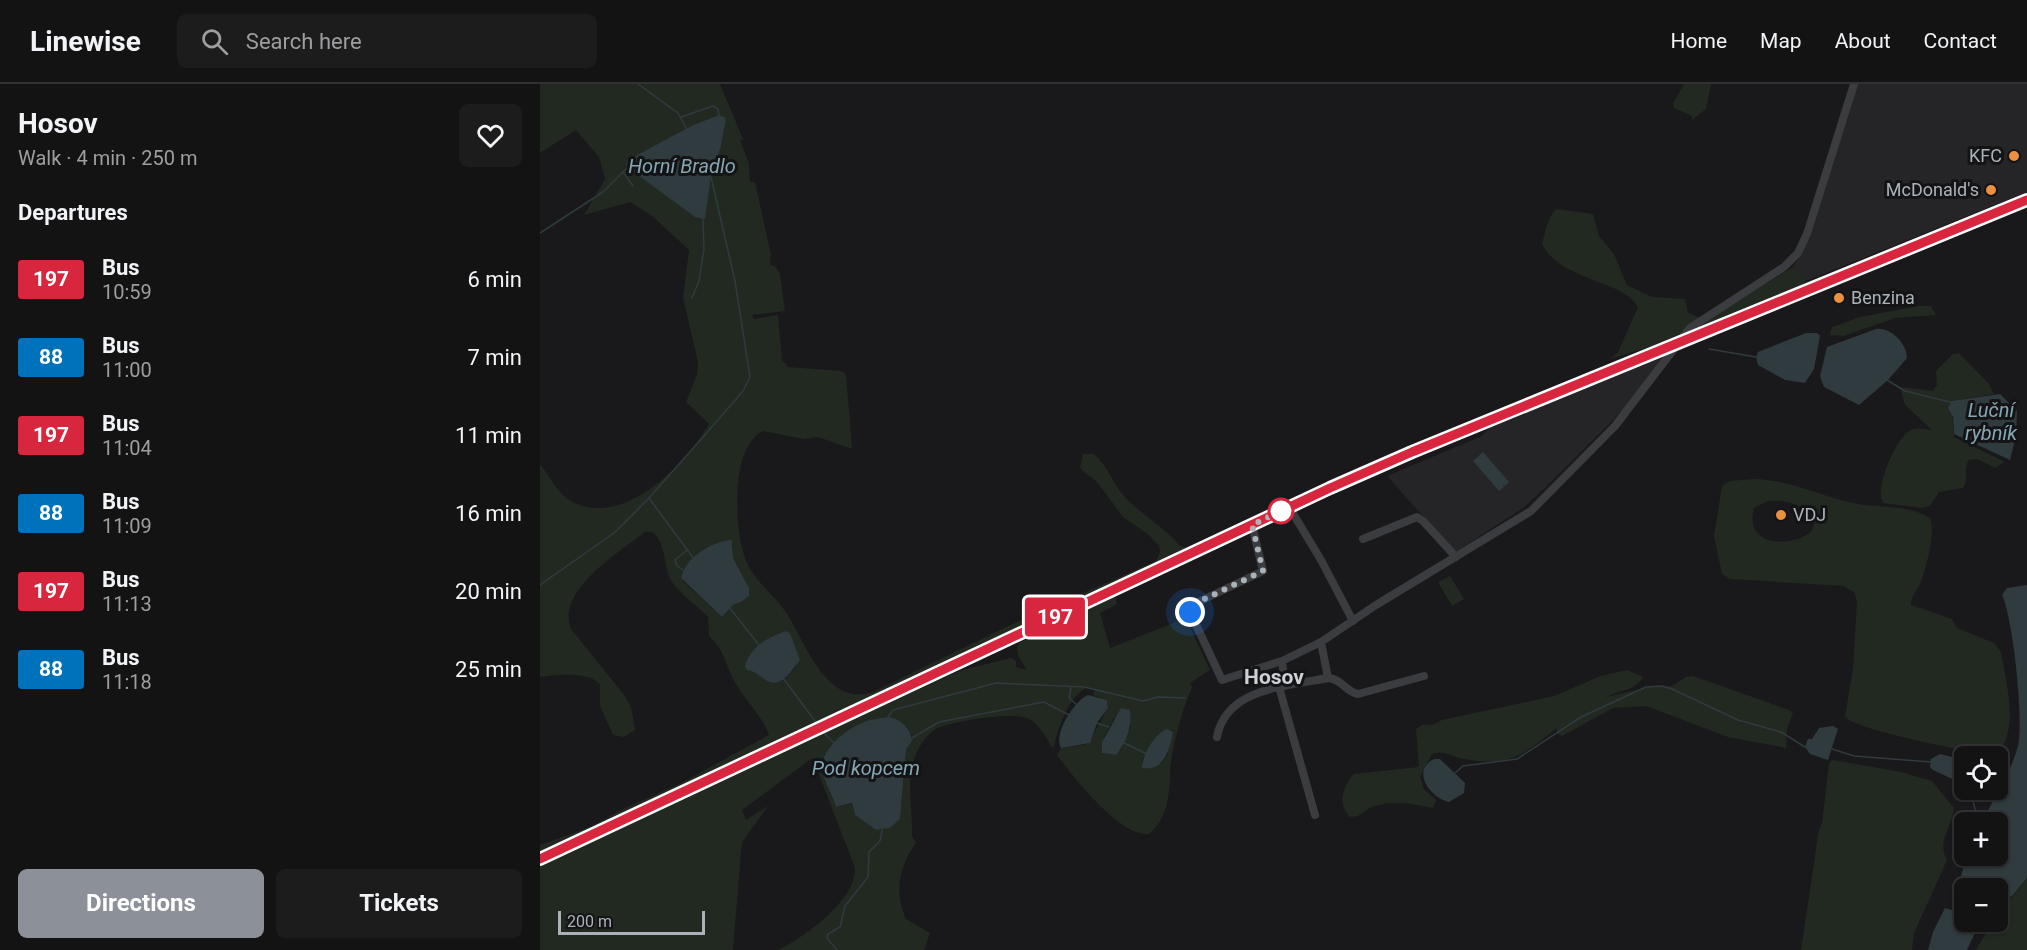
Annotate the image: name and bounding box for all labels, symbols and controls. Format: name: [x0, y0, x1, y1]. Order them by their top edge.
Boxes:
search box: [177, 14, 597, 68]
text: Linewise: [30, 25, 141, 58]
icon: search: [198, 25, 231, 58]
text: Search here: [246, 29, 362, 54]
text: Home: [1671, 29, 1727, 53]
text: Map: [1760, 29, 1802, 53]
text: About: [1835, 29, 1891, 53]
text: Contact: [1924, 29, 1997, 53]
button: heart: [459, 104, 522, 167]
text: Hosov: [18, 107, 98, 140]
place label: KFC: [1969, 145, 2002, 166]
text: Walk · 4 min · 250 m: [18, 146, 197, 170]
marker: KFC: [2007, 149, 2021, 163]
water label: Horní Bradlo: [628, 154, 736, 178]
place label: McDonald's: [1886, 179, 1979, 200]
marker: McDonald's: [1984, 183, 1998, 197]
text: Departures: [18, 200, 128, 225]
text: Bus: [102, 255, 140, 280]
text: 197: [33, 267, 69, 291]
text: 6 min: [467, 267, 522, 292]
text: 10:59: [102, 280, 152, 304]
place label: Benzina: [1851, 287, 1915, 308]
marker: Benzina: [1832, 291, 1846, 305]
text: Bus: [102, 333, 140, 358]
text: 88: [39, 345, 63, 369]
text: 7 min: [467, 345, 522, 370]
text: 11:00: [102, 358, 152, 382]
water label: Luční rybník: [1965, 398, 2018, 445]
text: Bus: [102, 411, 140, 436]
text: 197: [33, 423, 69, 447]
text: 11 min: [455, 423, 522, 448]
text: 11:04: [102, 436, 152, 460]
text: Bus: [102, 489, 140, 514]
unlabelled marker: [1268, 498, 1294, 524]
text: 88: [39, 501, 63, 525]
text: 16 min: [455, 501, 522, 526]
place label: VDJ: [1793, 504, 1826, 525]
marker: VDJ: [1774, 508, 1788, 522]
text: 11:09: [102, 514, 152, 538]
text: Bus: [102, 567, 140, 592]
text: 197: [33, 579, 69, 603]
text: 20 min: [455, 579, 522, 604]
text: 11:13: [102, 592, 152, 616]
your location: [1175, 597, 1205, 627]
line badge: 197: [1020, 598, 1090, 636]
text: 197: [1037, 605, 1073, 629]
text: Bus: [102, 645, 140, 670]
text: 88: [39, 657, 63, 681]
text: 25 min: [455, 657, 522, 682]
district label: Hosov: [1244, 665, 1304, 689]
text: 11:18: [102, 670, 152, 694]
map controls: [1954, 746, 2008, 932]
button: locate: [1954, 746, 2008, 800]
water label: Pod kopcem: [812, 756, 920, 780]
button: +: [1954, 812, 2008, 866]
button: Directions: [18, 869, 264, 938]
button: Tickets: [276, 869, 522, 938]
button: −: [1954, 878, 2008, 932]
scale bar: [558, 908, 705, 936]
text: 200 m: [567, 912, 612, 931]

